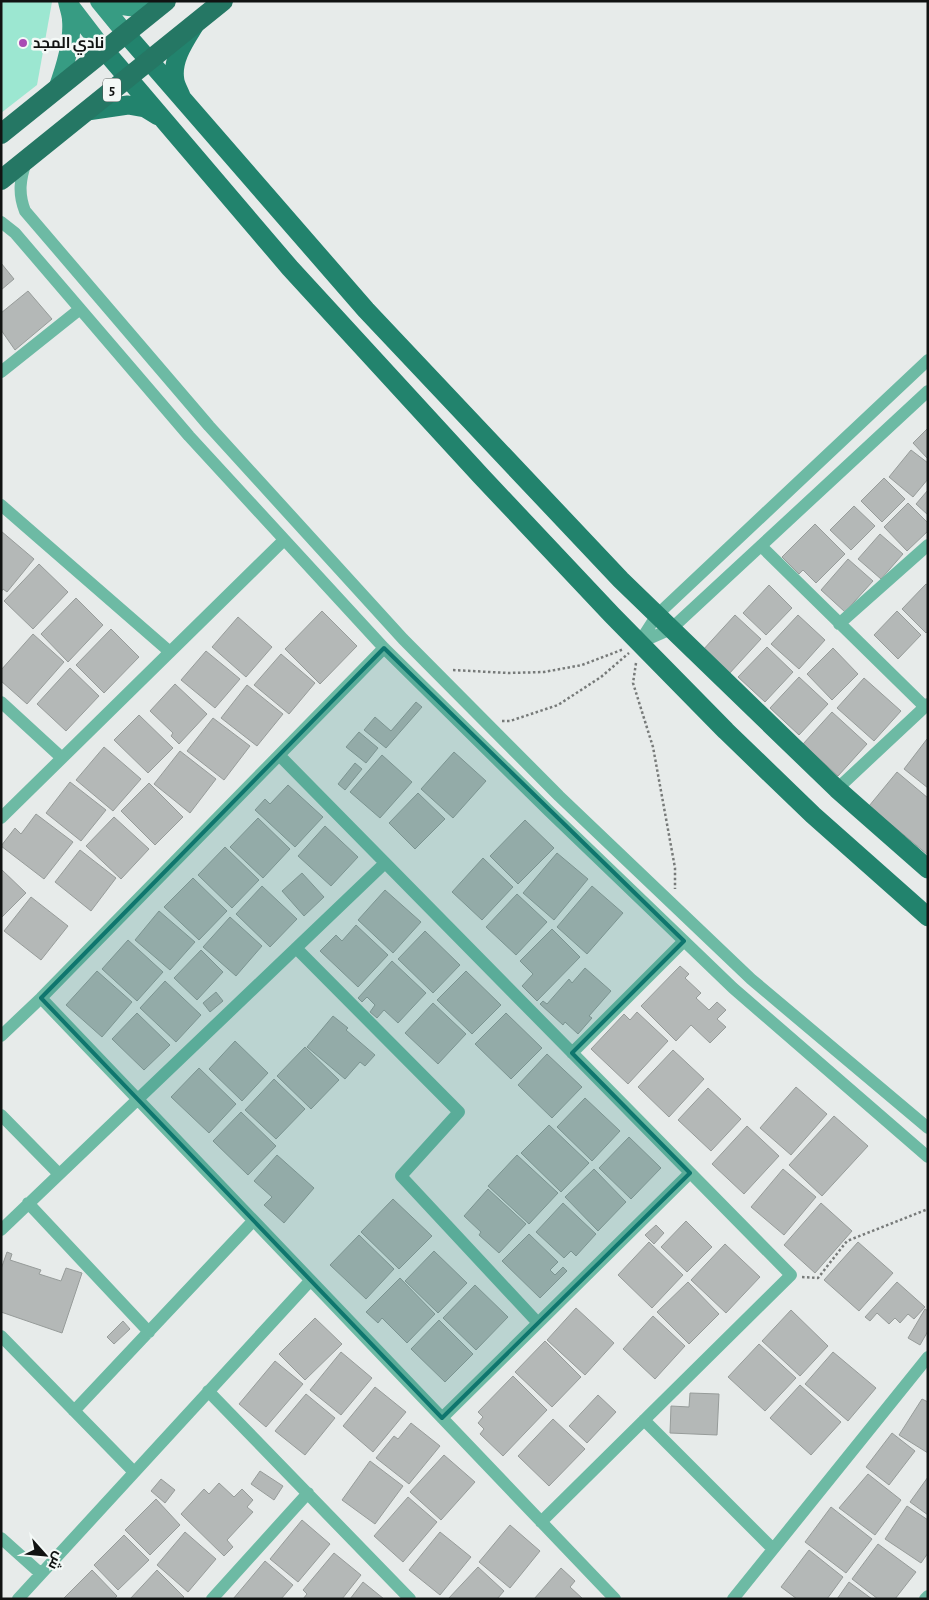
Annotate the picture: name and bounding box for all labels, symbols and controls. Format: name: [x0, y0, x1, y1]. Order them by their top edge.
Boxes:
place label: نادي المجد: [33, 36, 104, 55]
marker: نادي المجد: [17, 37, 29, 49]
road number: 5: [103, 78, 121, 102]
north arrow: [20, 1530, 70, 1580]
text: ش: [44, 1549, 68, 1573]

